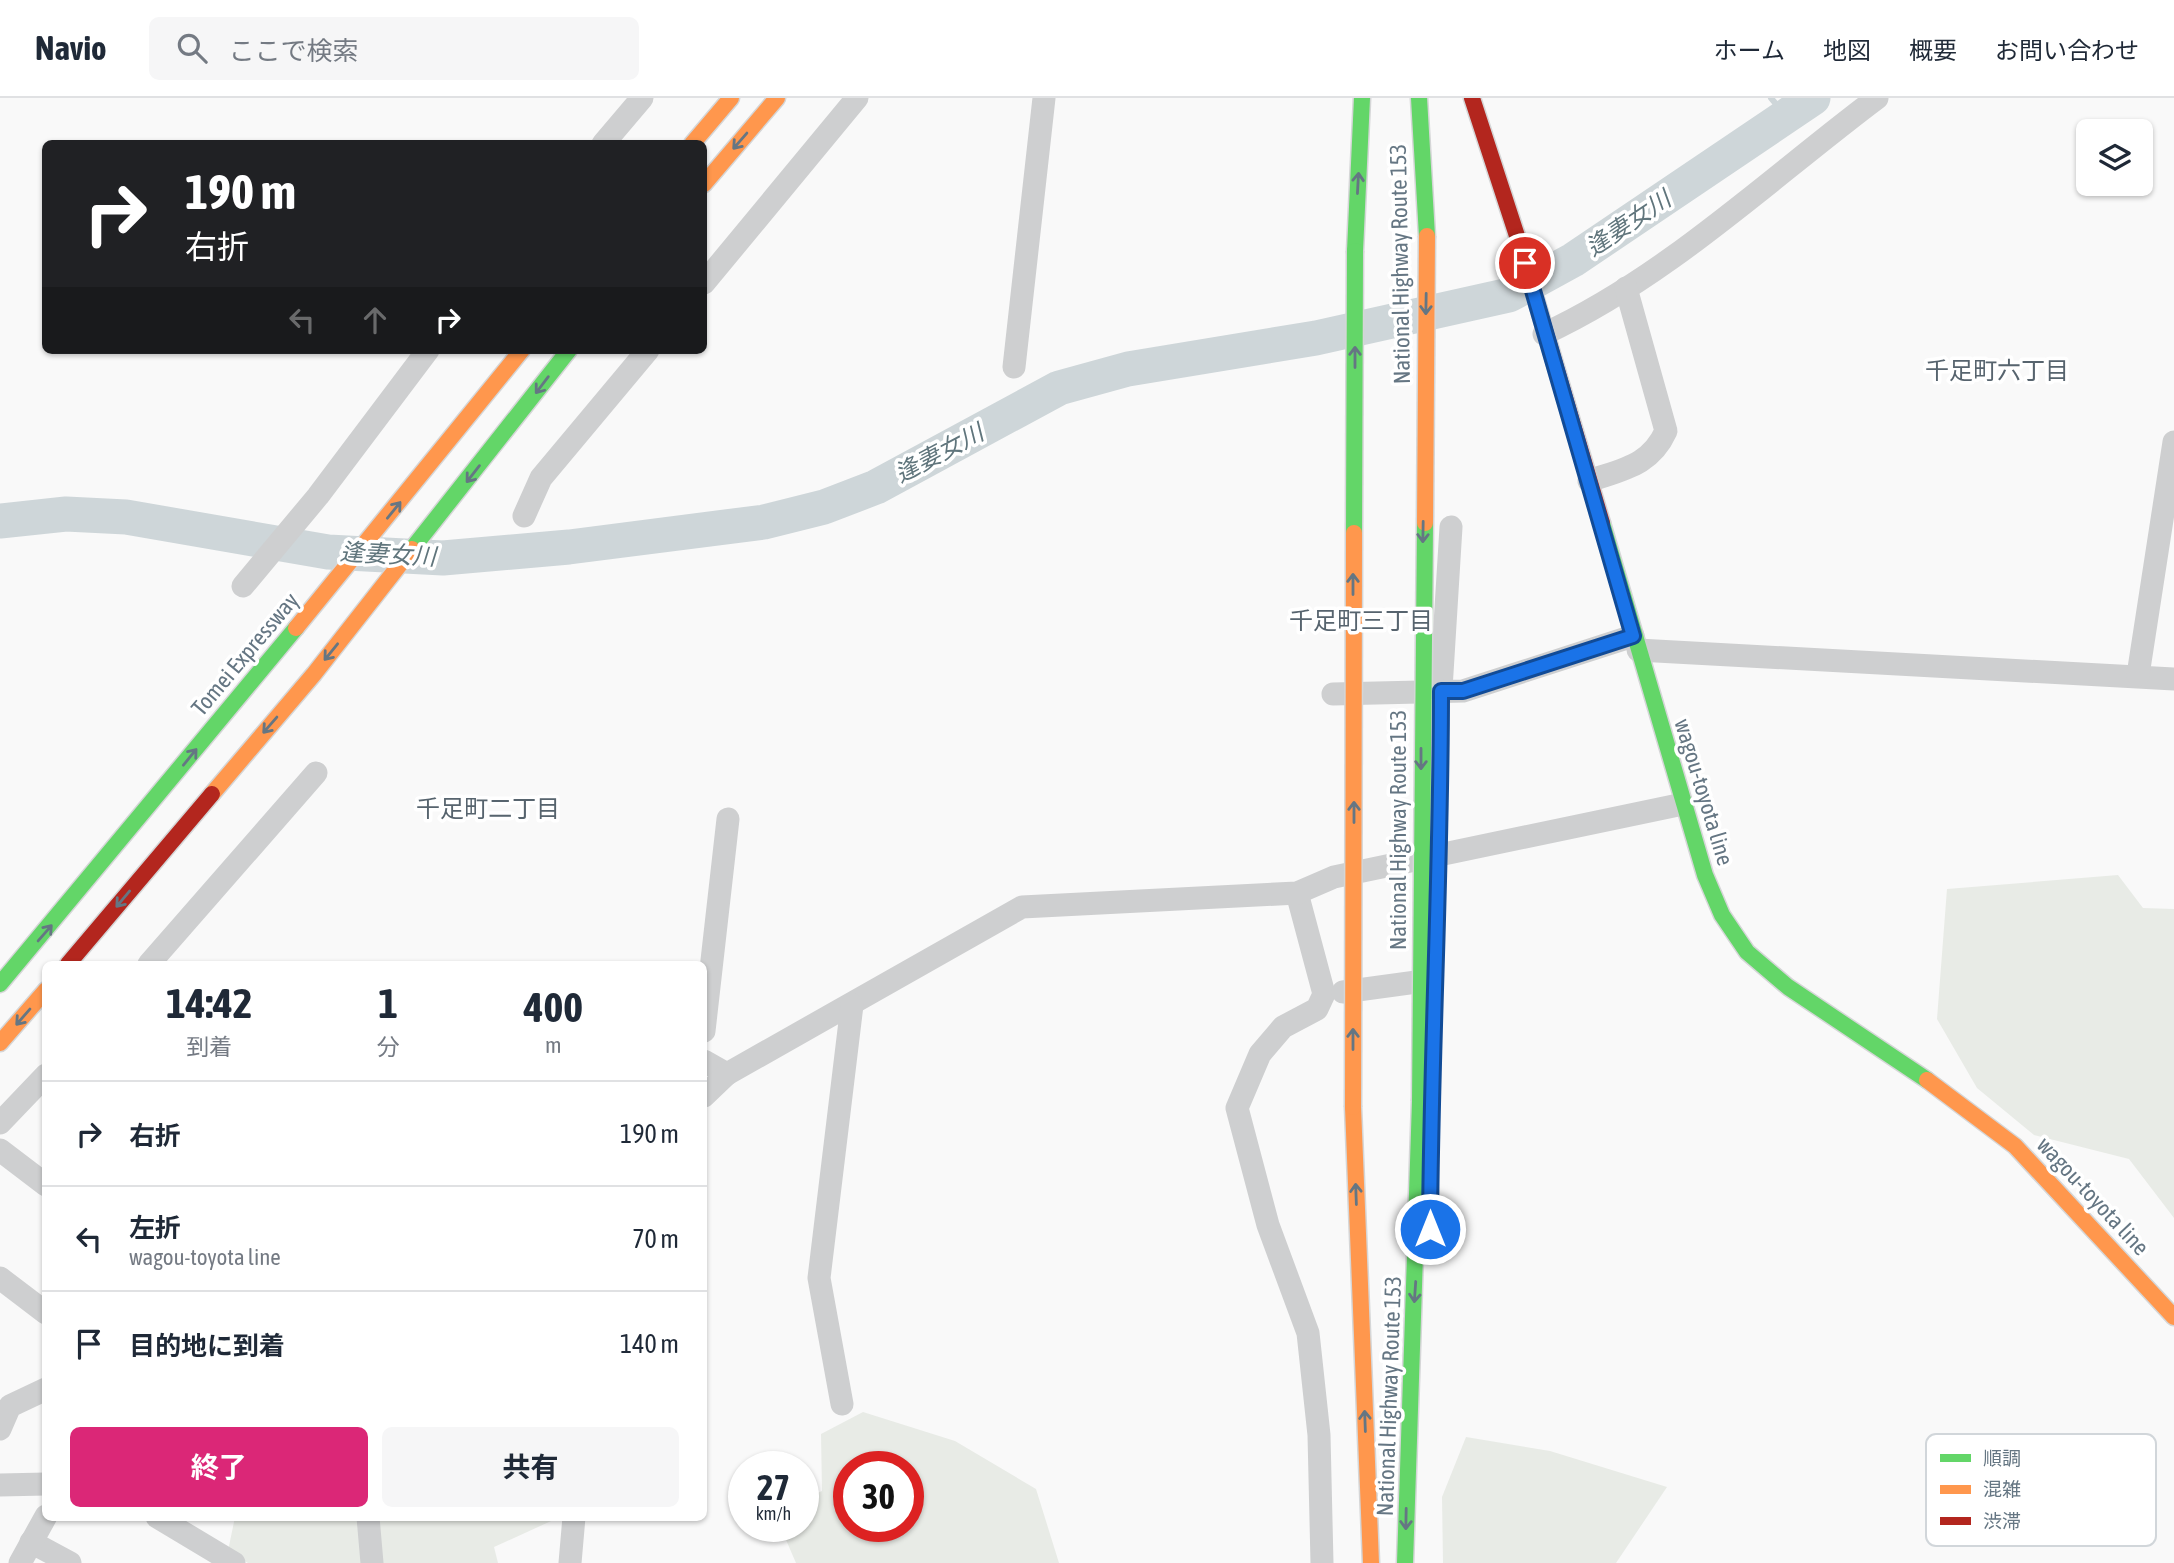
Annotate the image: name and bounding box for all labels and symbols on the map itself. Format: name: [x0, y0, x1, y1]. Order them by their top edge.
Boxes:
one-way arrow: [732, 132, 748, 150]
street label: National Highway Route 153: [1385, 144, 1415, 384]
one-way arrow: [1352, 172, 1365, 195]
water label: 逢妻女川: [1581, 183, 1678, 261]
pin: [1495, 233, 1555, 293]
one-way arrow: [1419, 292, 1433, 315]
one-way arrow: [1348, 345, 1362, 368]
district label: 千足町六丁目: [1925, 357, 2069, 384]
one-way arrow: [534, 376, 549, 394]
water label: 逢妻女川: [890, 417, 990, 487]
one-way arrow: [465, 465, 480, 483]
one-way arrow: [386, 502, 402, 520]
one-way arrow: [1417, 520, 1430, 543]
water label: 逢妻女川: [339, 538, 440, 570]
one-way arrow: [1346, 573, 1360, 596]
street label: Tomei Expressway: [186, 587, 304, 721]
district label: 千足町三丁目: [1289, 607, 1433, 634]
one-way arrow: [324, 643, 339, 661]
street label: National Highway Route 153: [1385, 710, 1411, 950]
one-way arrow: [262, 716, 278, 734]
street label: wagou-toyota line: [1669, 716, 1739, 868]
one-way arrow: [1414, 747, 1428, 770]
one-way arrow: [182, 749, 197, 767]
district label: 千足町二丁目: [416, 795, 560, 822]
one-way arrow: [1347, 800, 1361, 823]
one-way arrow: [115, 889, 131, 907]
one-way arrow: [37, 924, 53, 942]
one-way arrow: [15, 1007, 31, 1025]
one-way arrow: [1346, 1028, 1360, 1051]
street label: wagou-toyota line: [2032, 1132, 2154, 1260]
one-way arrow: [1350, 1183, 1363, 1206]
position arrow: [1393, 1192, 1467, 1266]
street label: National Highway Route 153: [1372, 1275, 1406, 1517]
one-way arrow: [1408, 1280, 1421, 1303]
one-way arrow: [1358, 1410, 1371, 1433]
legend: [1926, 1434, 2156, 1546]
text: 順調: [1983, 1447, 2021, 1469]
speed limit sign: 30: [833, 1451, 924, 1542]
text: 混雑: [1983, 1478, 2021, 1500]
one-way arrow: [1400, 1508, 1413, 1531]
text: 渋滞: [1983, 1510, 2021, 1532]

